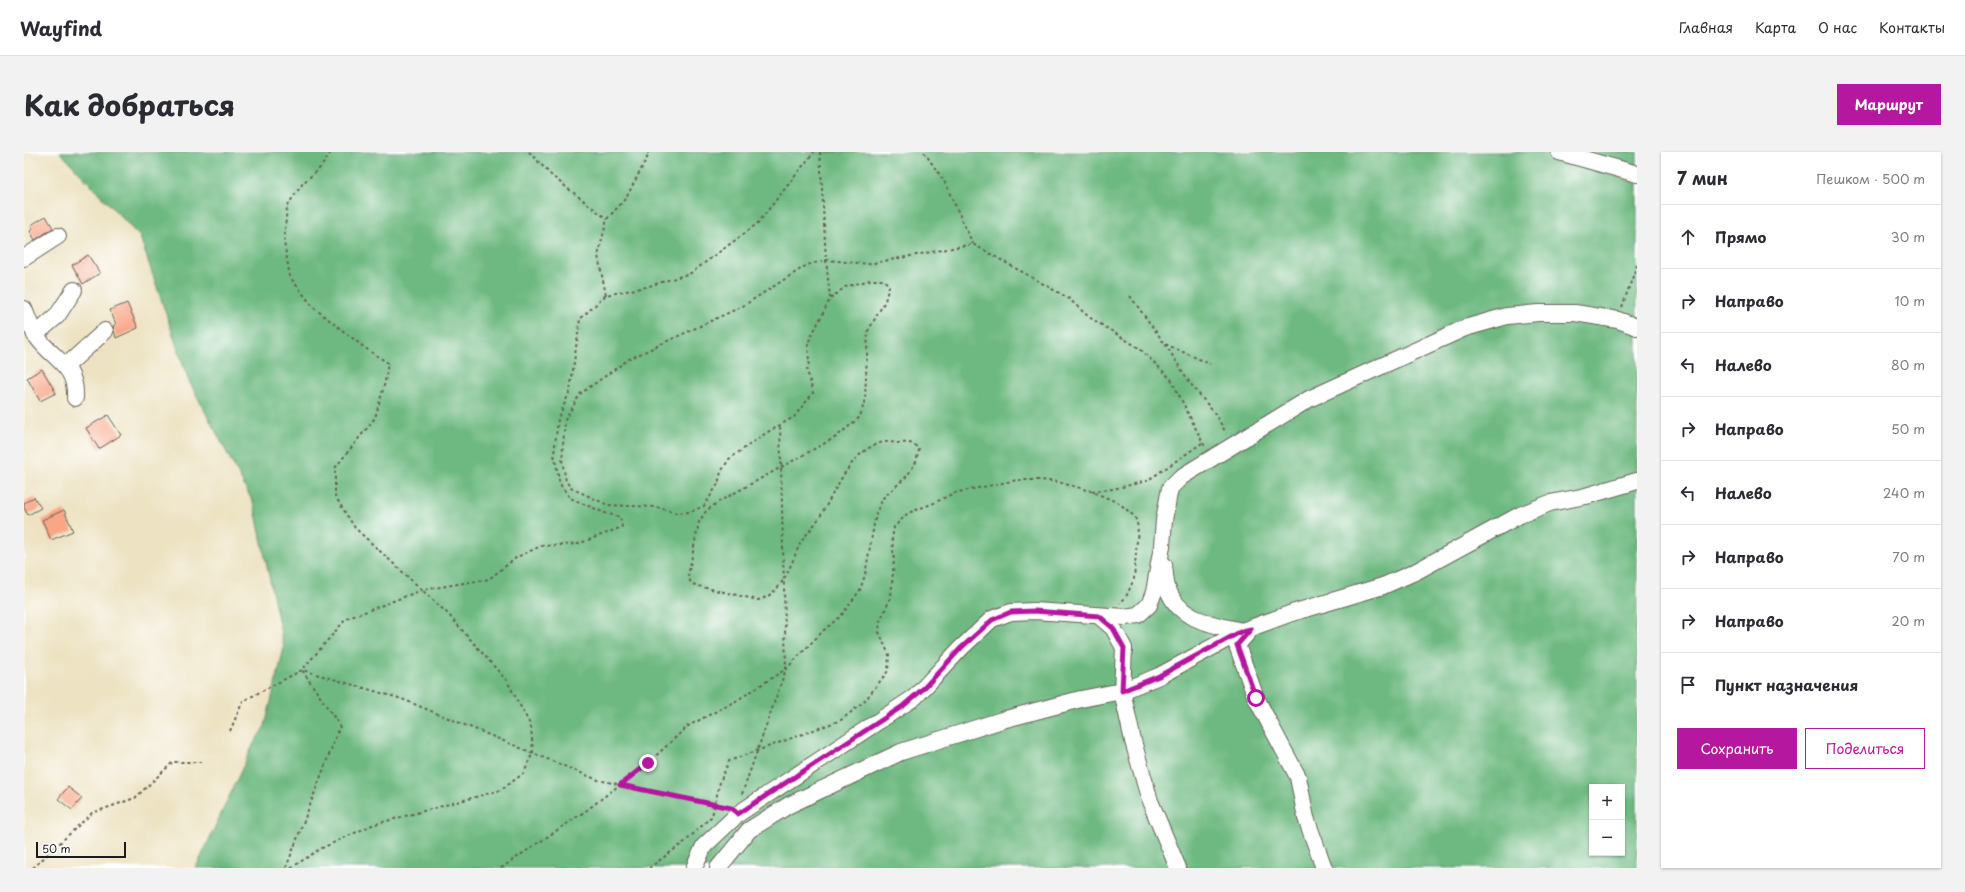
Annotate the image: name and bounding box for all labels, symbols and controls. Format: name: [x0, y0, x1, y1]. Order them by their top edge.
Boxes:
text: Wayfind: [20, 14, 102, 42]
text: Главная: [1679, 17, 1733, 38]
text: Карта: [1755, 17, 1796, 38]
text: О нас: [1818, 17, 1857, 38]
text: Контакты: [1879, 17, 1945, 38]
text: Как добраться: [24, 83, 235, 126]
button: Маршрут: [1837, 84, 1941, 125]
text: 7 мин: [1677, 165, 1728, 191]
text: Пешком · 500 m: [1816, 169, 1925, 188]
text: Прямо: [1715, 225, 1766, 248]
icon: ahead: [1677, 226, 1699, 248]
text: 30 m: [1891, 227, 1925, 246]
text: Направо: [1715, 289, 1784, 312]
icon: right: [1677, 290, 1699, 312]
text: 10 m: [1895, 291, 1925, 310]
text: Налево: [1715, 353, 1772, 376]
icon: left: [1677, 354, 1699, 376]
text: 80 m: [1891, 355, 1925, 374]
text: Направо: [1715, 417, 1784, 440]
icon: right: [1677, 418, 1699, 440]
text: 50 m: [1891, 419, 1925, 438]
text: Налево: [1715, 481, 1772, 504]
icon: left: [1677, 482, 1699, 504]
text: 240 m: [1883, 483, 1925, 502]
text: Направо: [1715, 545, 1784, 568]
icon: right: [1677, 546, 1699, 568]
text: 70 m: [1892, 547, 1925, 566]
text: Направо: [1715, 609, 1784, 632]
icon: right: [1677, 610, 1699, 632]
text: 20 m: [1891, 611, 1925, 630]
text: Пункт назначения: [1715, 673, 1858, 696]
icon: arrive: [1677, 674, 1699, 696]
route start: [1247, 689, 1265, 707]
button: Сохранить: [1677, 728, 1797, 769]
button: Поделиться: [1805, 728, 1925, 769]
route end: [639, 754, 657, 772]
map controls: [1589, 784, 1625, 856]
button: +: [1589, 784, 1625, 820]
button: −: [1589, 820, 1625, 856]
scale bar: [36, 840, 126, 859]
text: 50 m: [42, 840, 71, 857]

